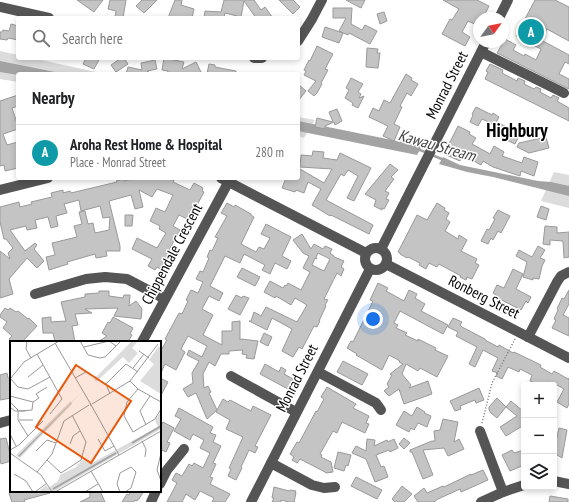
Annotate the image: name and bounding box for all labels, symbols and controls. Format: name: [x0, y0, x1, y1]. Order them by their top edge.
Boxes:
north arrow: [473, 12, 509, 48]
search box: [16, 16, 300, 60]
pin: A: [518, 17, 544, 47]
icon: search: [30, 27, 52, 49]
text: Search here: [62, 29, 123, 48]
street label: Monrad Street: [421, 48, 472, 122]
text: Nearby: [32, 87, 75, 109]
district label: Highbury: [486, 118, 548, 142]
water label: Kawau Stream: [396, 124, 479, 166]
text: Aroha Rest Home & Hospital: [70, 135, 222, 154]
text: A: [42, 144, 48, 161]
text: 280 m: [255, 144, 284, 161]
text: Place · Monrad Street: [70, 154, 166, 171]
street label: Chippendale Crescent: [137, 200, 206, 308]
street label: Ronberg Street: [446, 271, 523, 323]
your location: [363, 309, 383, 329]
inset map: [10, 341, 161, 492]
street label: Monrad Street: [271, 341, 322, 415]
map controls: [521, 382, 557, 490]
button: +: [521, 382, 557, 418]
button: −: [521, 418, 557, 454]
button: layers: [521, 454, 557, 490]

